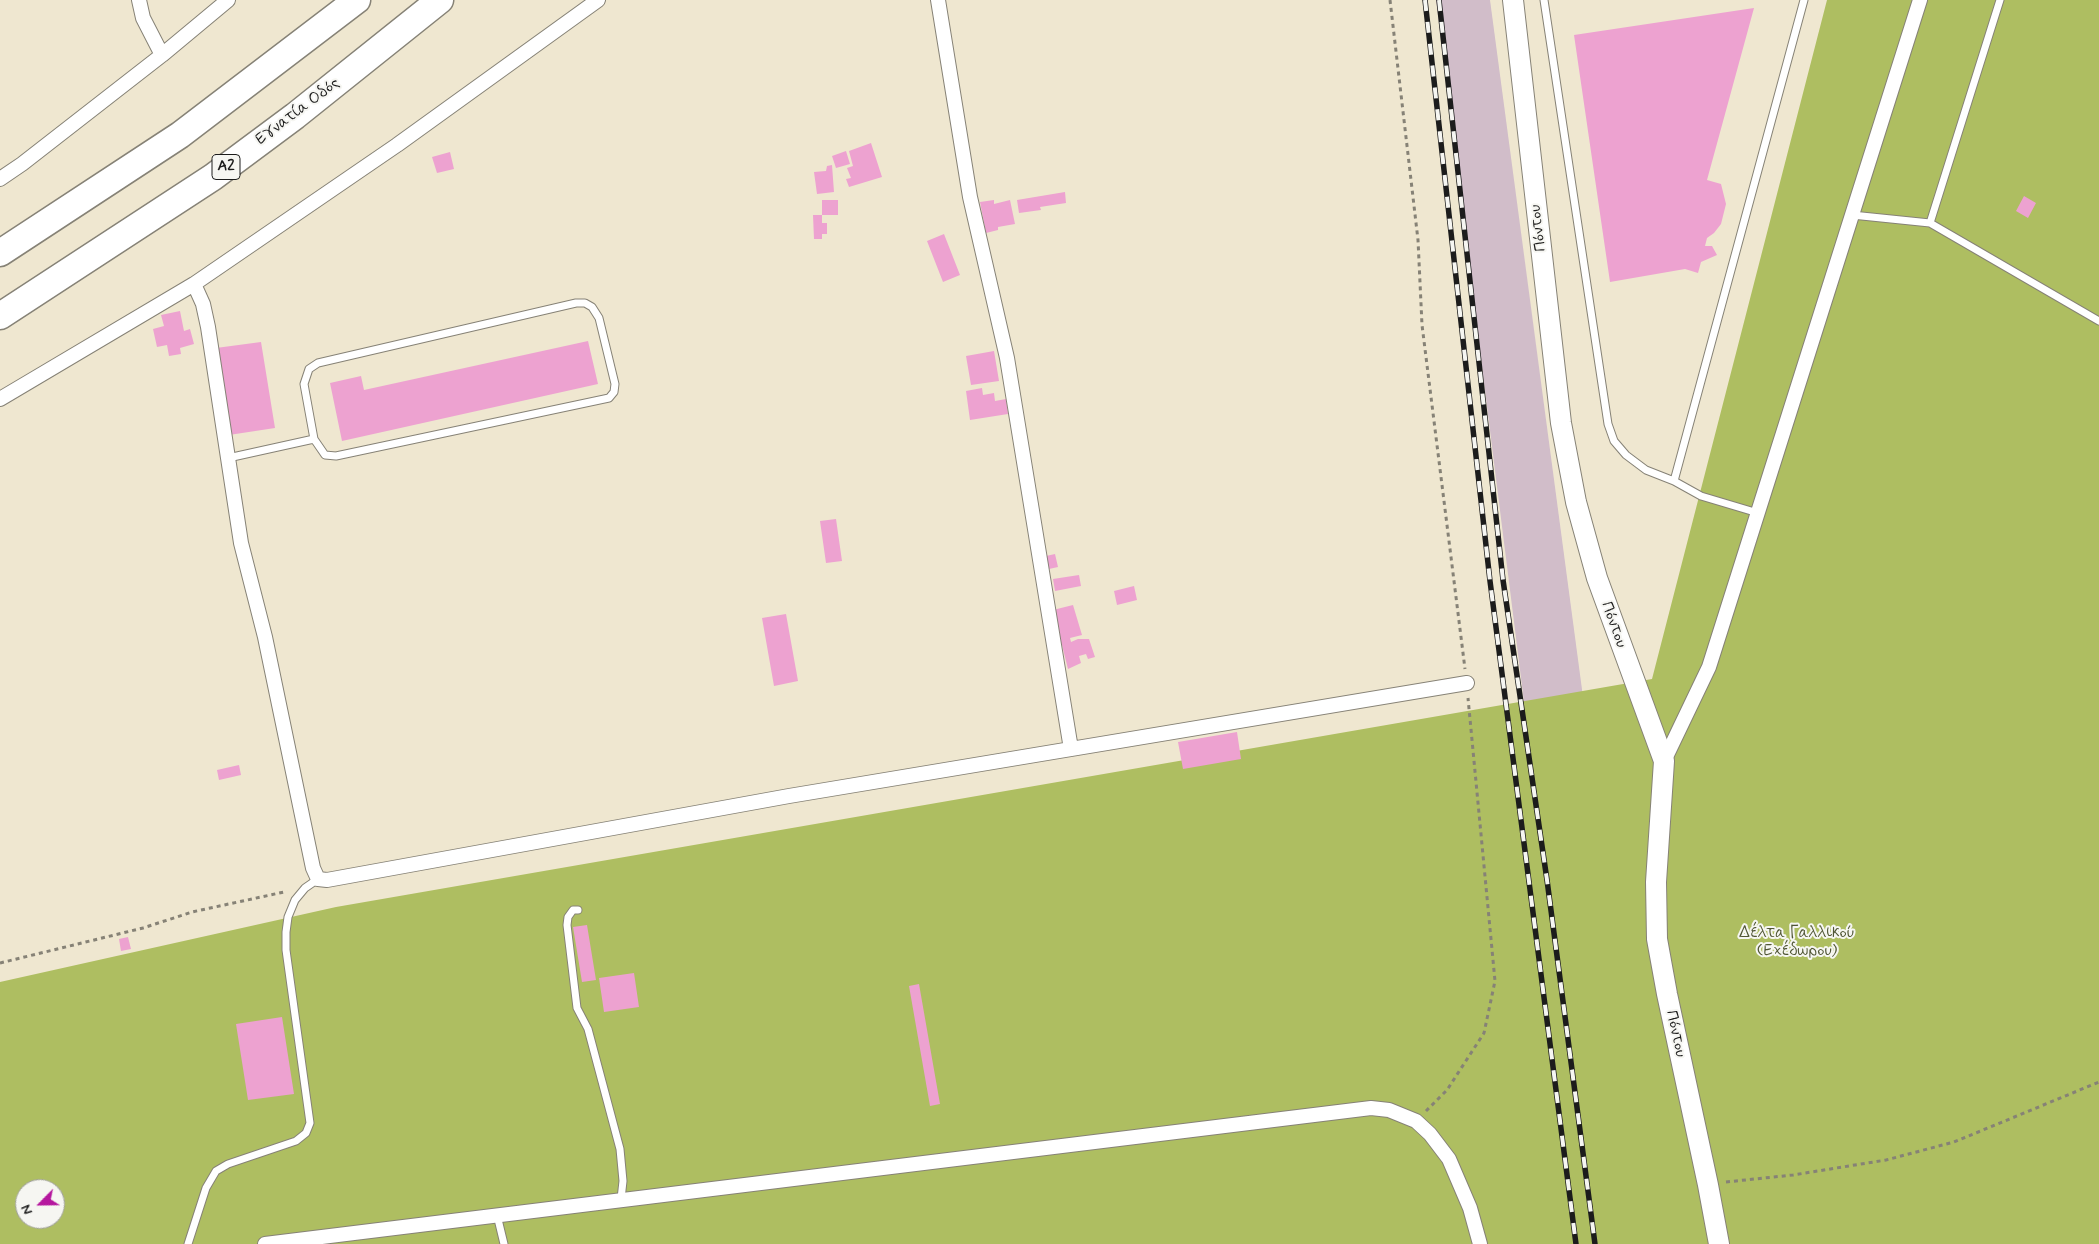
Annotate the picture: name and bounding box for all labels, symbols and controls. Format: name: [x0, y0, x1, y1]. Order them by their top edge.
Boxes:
street label: Εγνατία Οδός: [252, 74, 344, 150]
road number: Α2: [212, 154, 240, 180]
street label: Πόντου: [1527, 203, 1551, 253]
street label: Πόντου: [1596, 599, 1630, 651]
park label: Δέλτα Γαλλικού (Εχέδωρου): [1739, 924, 1855, 962]
street label: Πόντου: [1661, 1009, 1689, 1059]
north arrow: [15, 1179, 65, 1229]
text: N: [17, 1202, 37, 1217]

